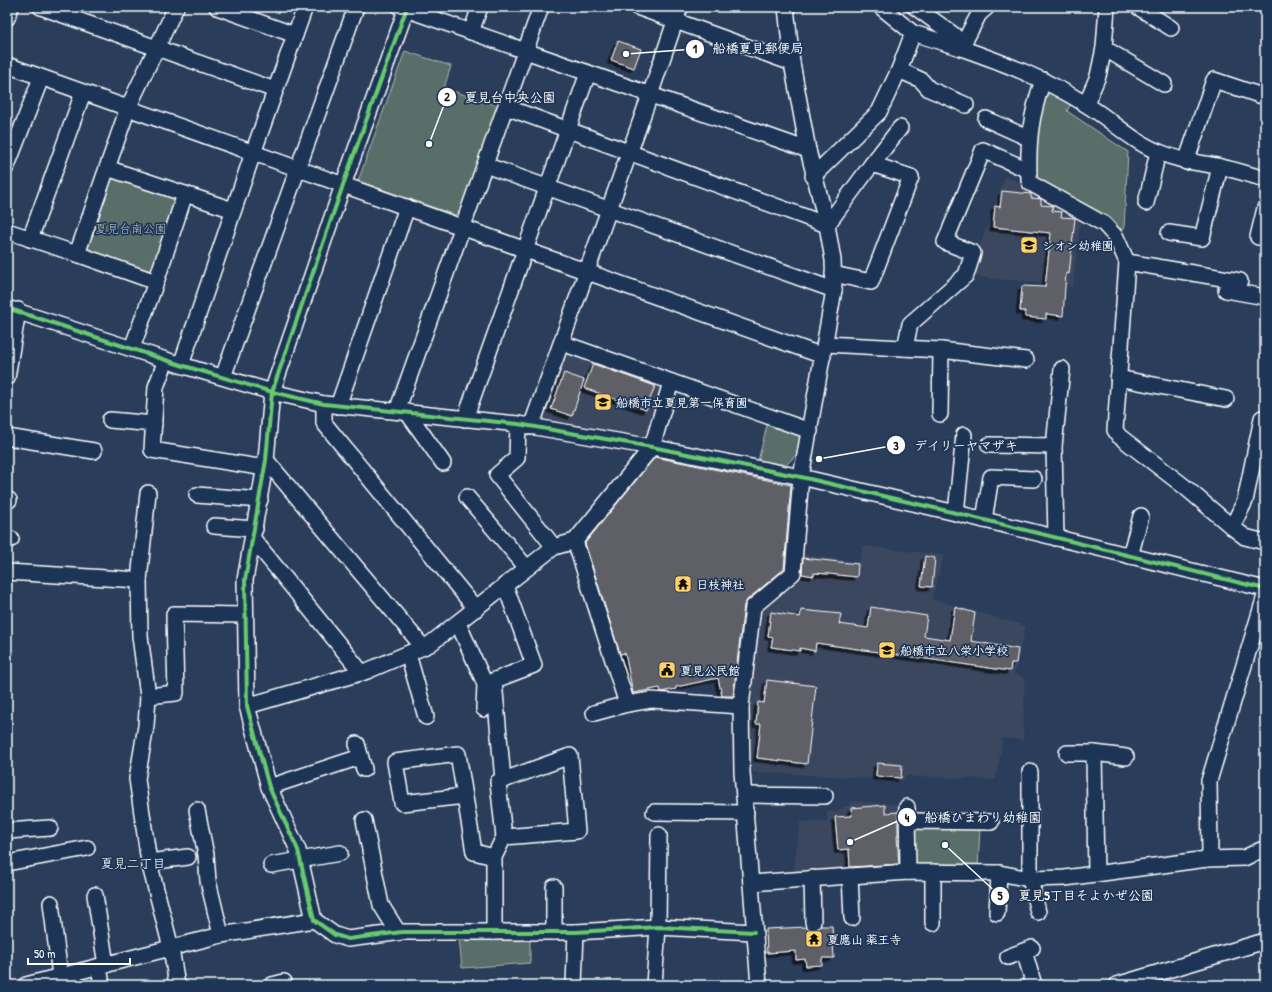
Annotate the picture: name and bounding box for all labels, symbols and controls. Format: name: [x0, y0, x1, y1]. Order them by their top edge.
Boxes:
callout: 船橋夏見郵便局: [685, 36, 812, 61]
text: 船橋夏見郵便局: [712, 39, 804, 57]
text: 1: [693, 40, 698, 57]
callout: 夏見台中央公園: [437, 85, 564, 110]
text: 2: [444, 88, 450, 105]
text: 夏見台中央公園: [464, 88, 556, 106]
park label: 夏見台南公園: [95, 220, 167, 237]
school or university icon: シオン幼稚園: [1019, 235, 1039, 255]
place label: シオン幼稚園: [1042, 237, 1114, 254]
school or university icon: 船橋市立夏見第一保育園: [593, 392, 613, 412]
place label: 船橋市立夏見第一保育園: [616, 394, 748, 411]
callout: デイリーヤマザキ: [886, 433, 1026, 458]
text: デイリーヤマザキ: [914, 436, 1018, 454]
text: 3: [893, 437, 899, 454]
temple icon: 日枝神社: [673, 574, 693, 594]
place label: 日枝神社: [696, 576, 744, 593]
school or university icon: 船橋市立八栄小学校: [877, 640, 897, 660]
place label: 船橋市立八栄小学校: [900, 642, 1008, 659]
public building icon: 夏見公民館: [657, 660, 677, 680]
place label: 夏見公民館: [680, 662, 740, 679]
callout: 船橋ひまわり幼稚園: [897, 805, 1050, 830]
text: 船橋ひまわり幼稚園: [924, 808, 1042, 826]
text: 4: [905, 809, 910, 826]
district label: 夏見二丁目: [100, 854, 166, 872]
callout: 夏見5丁目そよかぜ公園: [990, 883, 1162, 908]
text: 夏見5丁目そよかぜ公園: [1018, 886, 1154, 904]
text: 5: [997, 887, 1003, 904]
temple icon: 夏應山 薬王寺: [804, 929, 824, 949]
place label: 夏應山 薬王寺: [827, 931, 902, 948]
scale bar: [28, 940, 130, 966]
text: 50 m: [34, 945, 55, 962]

